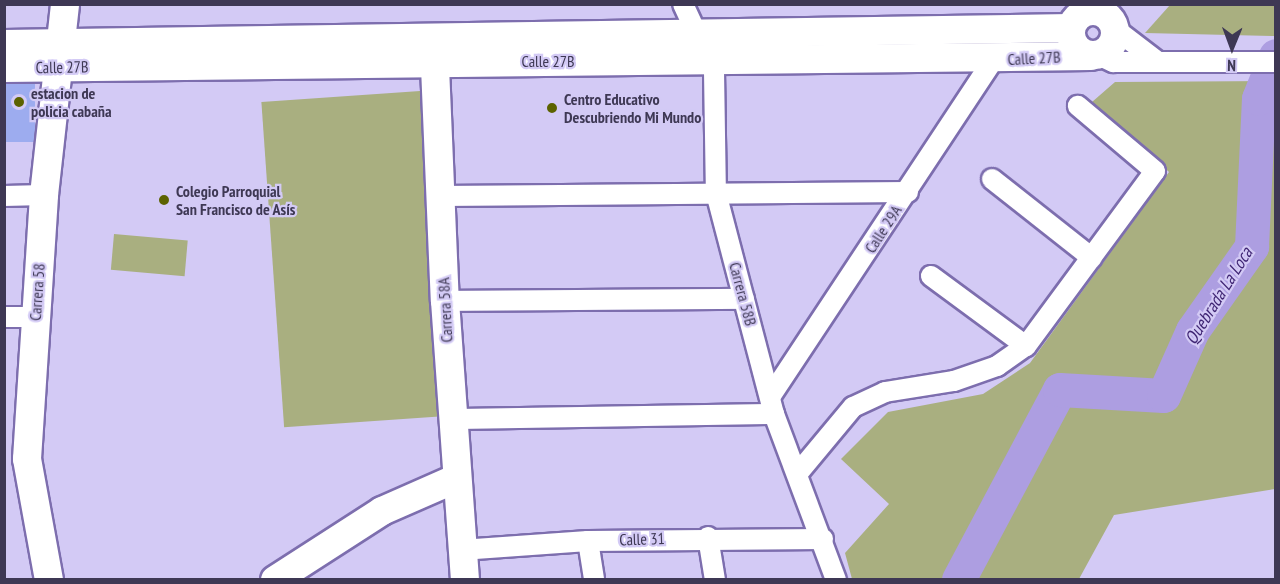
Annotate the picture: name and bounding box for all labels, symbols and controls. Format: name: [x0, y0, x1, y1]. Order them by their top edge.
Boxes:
north arrow: [1202, 18, 1262, 78]
street label: Calle 27B: [1007, 47, 1061, 69]
street label: Calle 27B: [522, 51, 574, 71]
text: N: [1227, 56, 1236, 76]
street label: Calle 27B: [35, 57, 89, 77]
place label: estacion de policia cabaña: [31, 83, 112, 121]
place label: Centro Educativo Descubriendo Mi Mundo: [564, 89, 701, 127]
marker: estacion de policia cabaña: [12, 95, 26, 109]
marker: Centro Educativo Descubriendo Mi Mundo: [545, 101, 559, 115]
place label: Colegio Parroquial San Francisco de Asís: [176, 181, 296, 219]
marker: Colegio Parroquial San Francisco de Asís: [157, 193, 171, 207]
street label: Calle 29A: [861, 202, 905, 256]
water label: Quebrada La Loca: [1181, 244, 1257, 348]
street label: Carrera 58B: [725, 260, 761, 328]
street label: Carrera 58: [25, 263, 49, 321]
street label: Carrera 58A: [434, 277, 456, 343]
street label: Calle 31: [619, 529, 665, 549]

